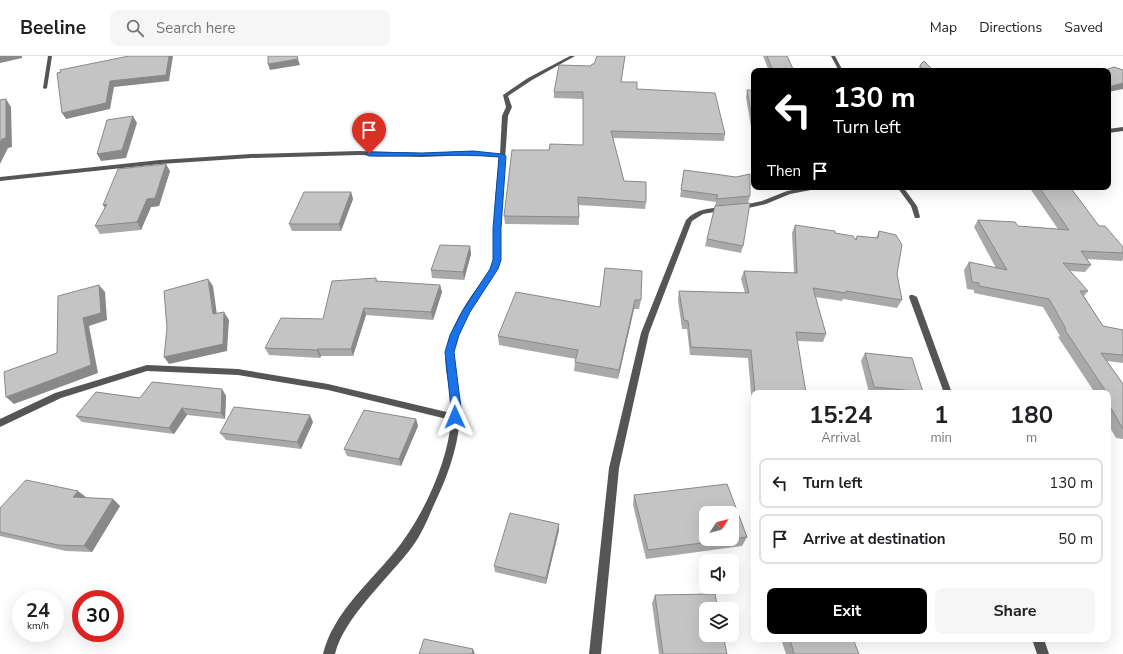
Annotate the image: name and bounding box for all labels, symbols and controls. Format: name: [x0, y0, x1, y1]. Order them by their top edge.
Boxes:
search box: [110, 10, 390, 46]
text: Beeline: [20, 15, 86, 41]
icon: search: [124, 17, 146, 39]
text: Search here: [156, 18, 236, 38]
text: Map: [930, 18, 957, 37]
text: Directions: [979, 18, 1042, 37]
text: Saved: [1064, 18, 1103, 37]
text: 130 m: [833, 79, 916, 117]
icon: left: [767, 84, 819, 136]
pin: [352, 113, 386, 154]
text: Turn left: [833, 115, 901, 139]
icon: arrive: [358, 119, 380, 141]
icon: arrive: [809, 160, 831, 182]
text: Then: [767, 161, 801, 181]
position arrow: [434, 396, 476, 438]
text: 15:24: [809, 399, 872, 431]
text: 1: [934, 399, 948, 431]
text: 180: [1010, 399, 1053, 431]
text: Arrival: [821, 429, 860, 447]
text: min: [930, 429, 952, 447]
text: m: [1026, 429, 1037, 447]
icon: left: [769, 472, 791, 494]
text: Turn left: [803, 473, 862, 493]
text: 130 m: [1049, 473, 1093, 493]
north arrow: [699, 506, 739, 546]
map controls: [699, 506, 739, 642]
icon: arrive: [769, 528, 791, 550]
text: Arrive at destination: [803, 529, 946, 549]
text: 50 m: [1058, 529, 1093, 549]
button: sound: [699, 554, 739, 594]
button: Exit: [767, 588, 927, 634]
button: Share: [935, 588, 1095, 634]
speed limit sign: 30: [72, 590, 124, 642]
text: 24: [26, 597, 50, 624]
button: layers: [699, 602, 739, 642]
text: km/h: [27, 619, 49, 633]

